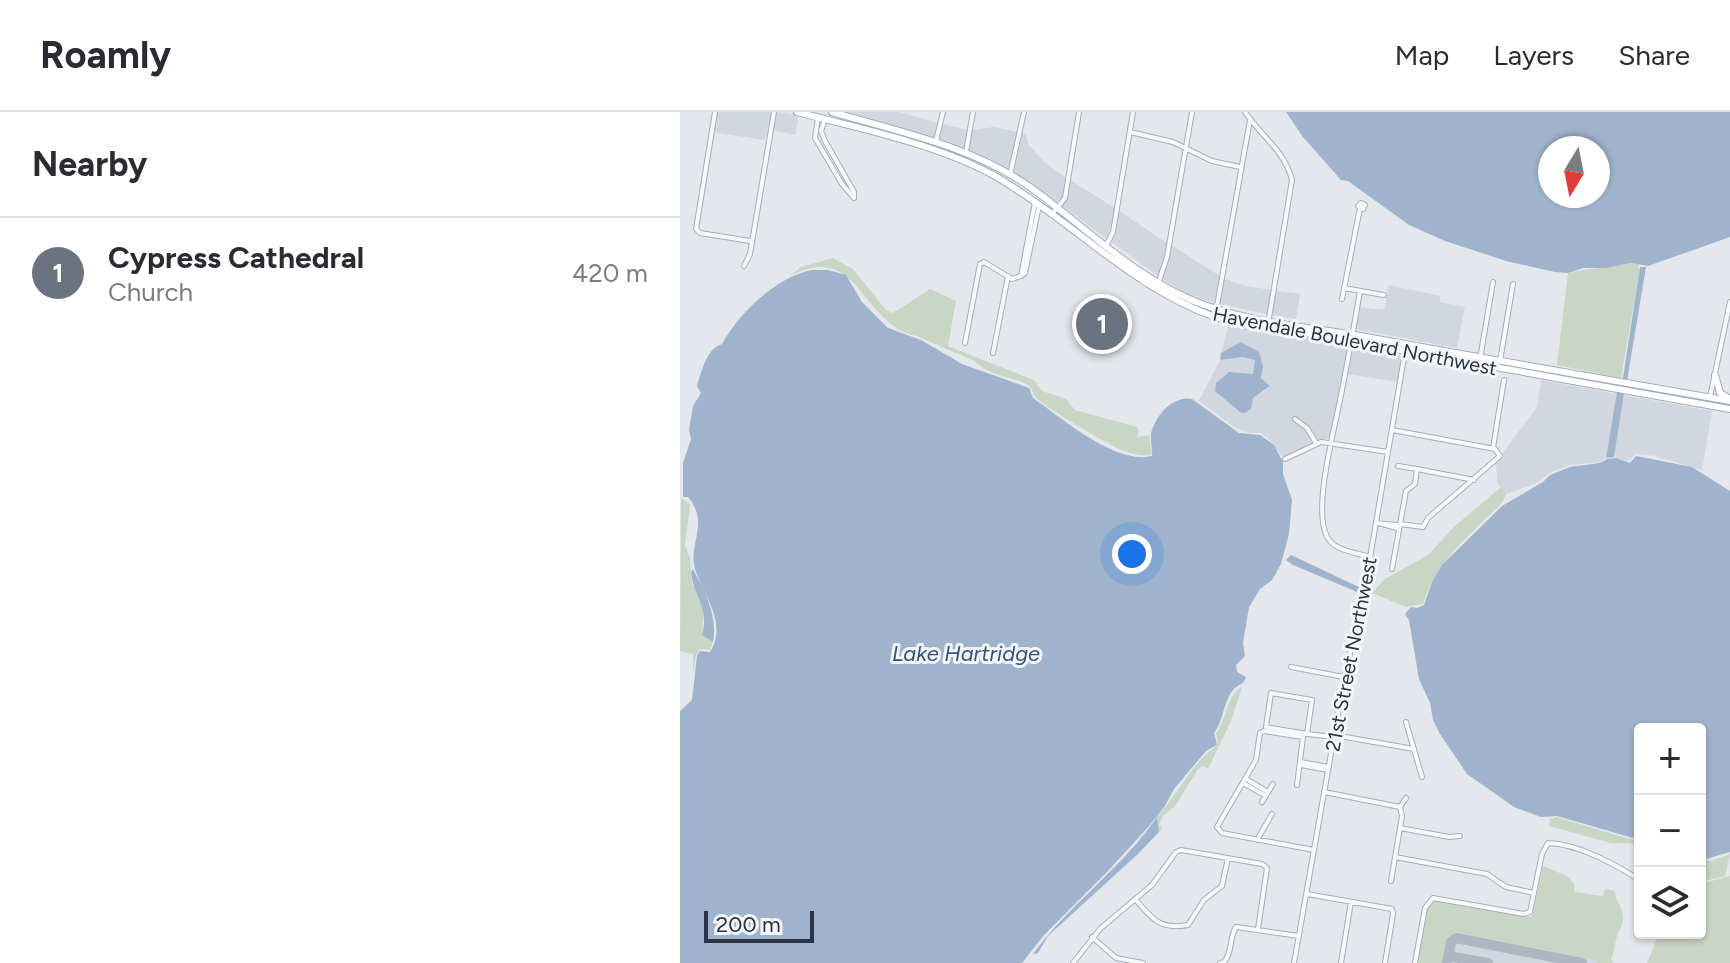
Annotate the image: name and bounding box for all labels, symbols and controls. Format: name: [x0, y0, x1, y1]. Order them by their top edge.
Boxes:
text: Roamly: [40, 32, 171, 78]
text: Map: [1395, 38, 1449, 72]
text: Layers: [1493, 38, 1574, 72]
text: Share: [1618, 38, 1690, 72]
north arrow: [1538, 136, 1610, 208]
text: Nearby: [32, 144, 147, 185]
text: Cypress Cathedral: [108, 239, 364, 276]
text: 1: [53, 257, 63, 289]
text: 420 m: [572, 257, 648, 289]
text: Church: [108, 276, 193, 308]
pin: 1: [1076, 294, 1128, 354]
street label: Havendale Boulevard Northwest: [1211, 302, 1499, 380]
your location: [1112, 534, 1152, 574]
street label: 21st Street Northwest: [1320, 555, 1382, 753]
water label: Lake Hartridge: [892, 640, 1040, 667]
map controls: [1634, 723, 1706, 939]
button: +: [1634, 723, 1706, 795]
button: −: [1634, 795, 1706, 867]
button: layers: [1634, 867, 1706, 939]
scale bar: [704, 907, 814, 943]
text: 200 m: [716, 911, 781, 938]

